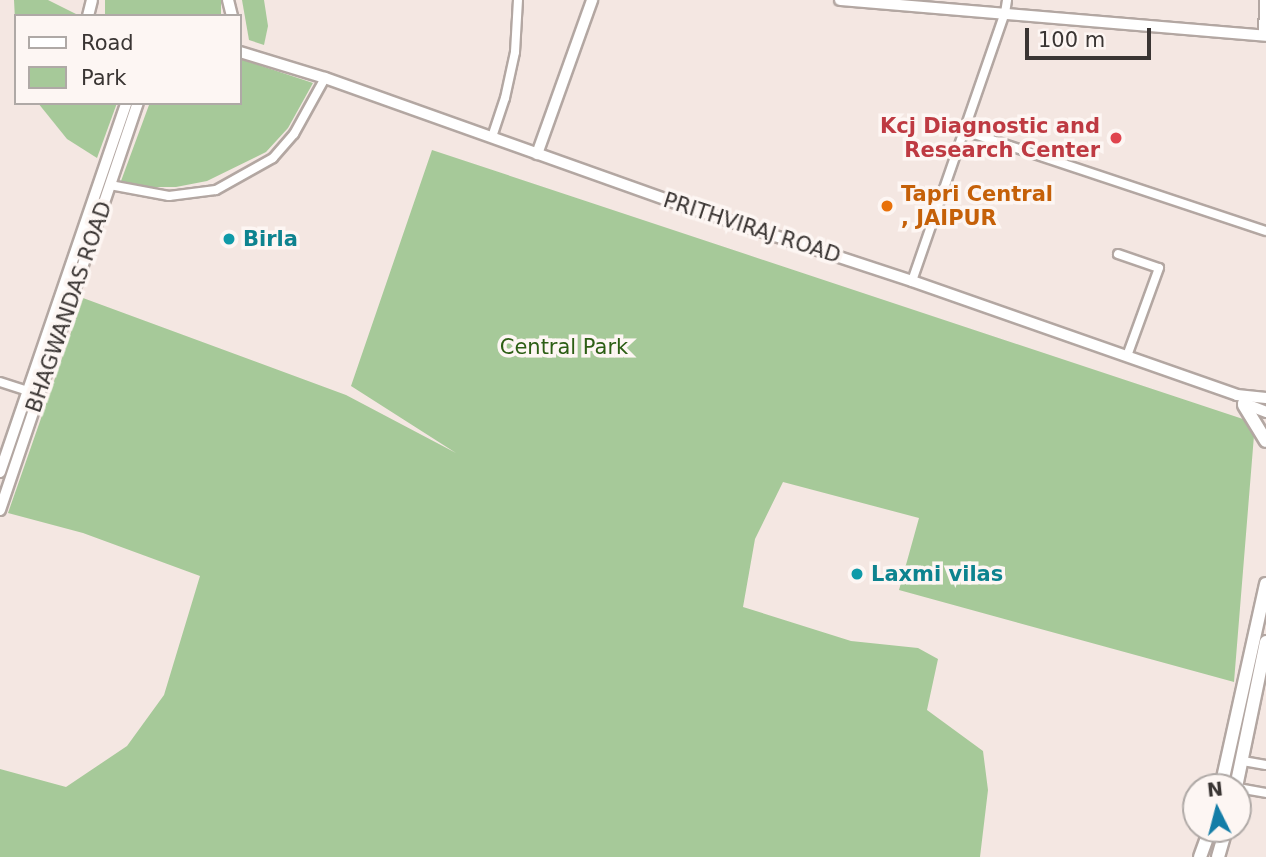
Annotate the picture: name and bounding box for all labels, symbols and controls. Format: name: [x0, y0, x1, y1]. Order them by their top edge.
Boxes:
legend: [14, 14, 242, 105]
scale bar: [1028, 14, 1154, 58]
text: 100 m: [1038, 28, 1105, 52]
text: Road: [81, 31, 134, 55]
text: Park: [81, 66, 126, 90]
place label: Kcj Diagnostic and Research Center: [880, 113, 1100, 163]
marker: Kcj Diagnostic and Research Center: [1106, 128, 1126, 148]
place label: Tapri Central , JAIPUR: [901, 181, 1053, 231]
street label: PRITHVIRAJ ROAD: [660, 187, 844, 269]
street label: BHAGWANDAS ROAD: [21, 198, 117, 416]
marker: Tapri Central , JAIPUR: [879, 198, 895, 214]
place label: Birla: [243, 226, 298, 252]
marker: Birla: [221, 231, 237, 247]
park label: Central Park: [500, 334, 628, 360]
place label: Laxmi vilas: [871, 561, 1003, 587]
marker: Laxmi vilas: [849, 566, 865, 582]
north arrow: [1182, 773, 1252, 843]
text: N: [1206, 777, 1224, 801]

